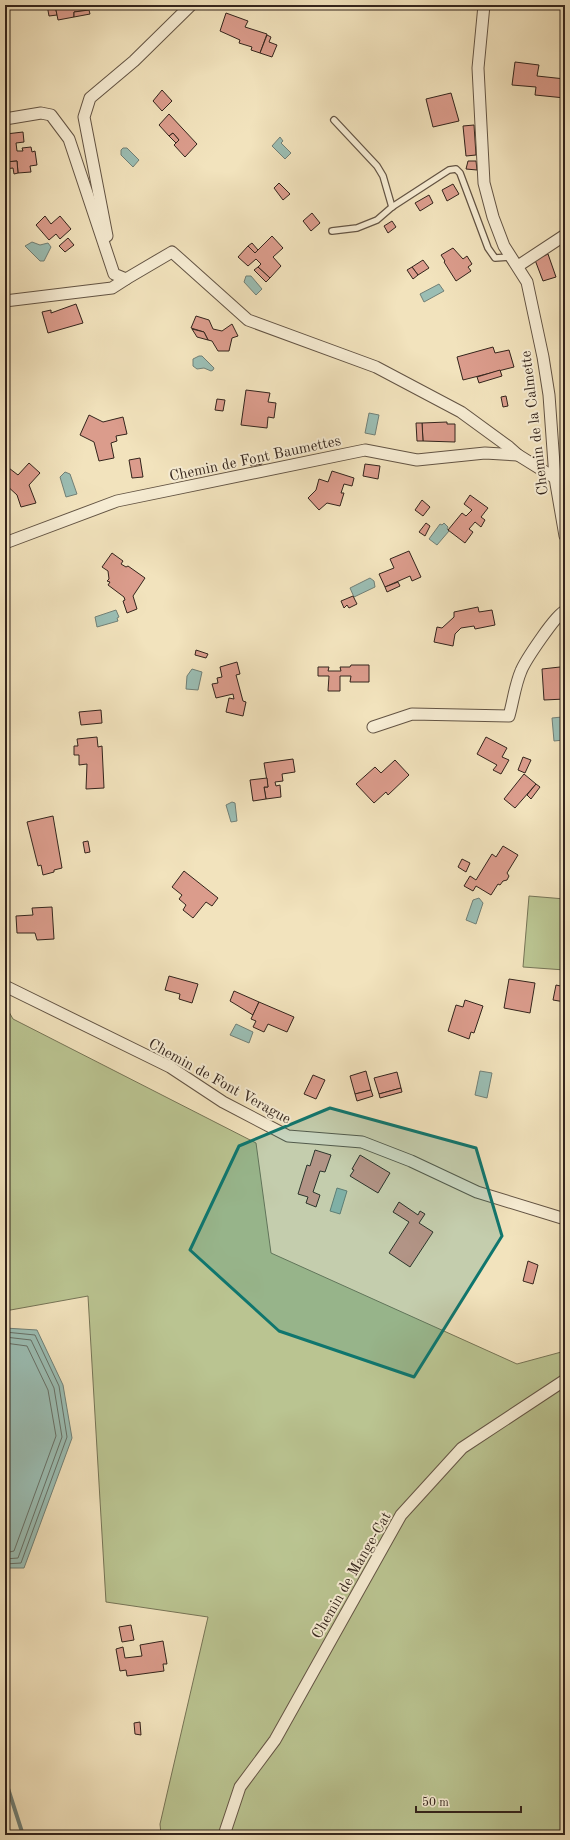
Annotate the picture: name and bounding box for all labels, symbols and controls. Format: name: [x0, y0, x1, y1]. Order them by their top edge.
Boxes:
street label: Chemin de la Calmette: [519, 350, 552, 496]
street label: Chemin de Font Baumettes: [168, 434, 342, 485]
street label: Chemin de Font Verague: [146, 1037, 293, 1128]
street label: Chemin de Mange-Cat: [310, 1510, 395, 1642]
scale bar: [416, 1788, 521, 1814]
text: 50 m: [422, 1796, 449, 1809]

